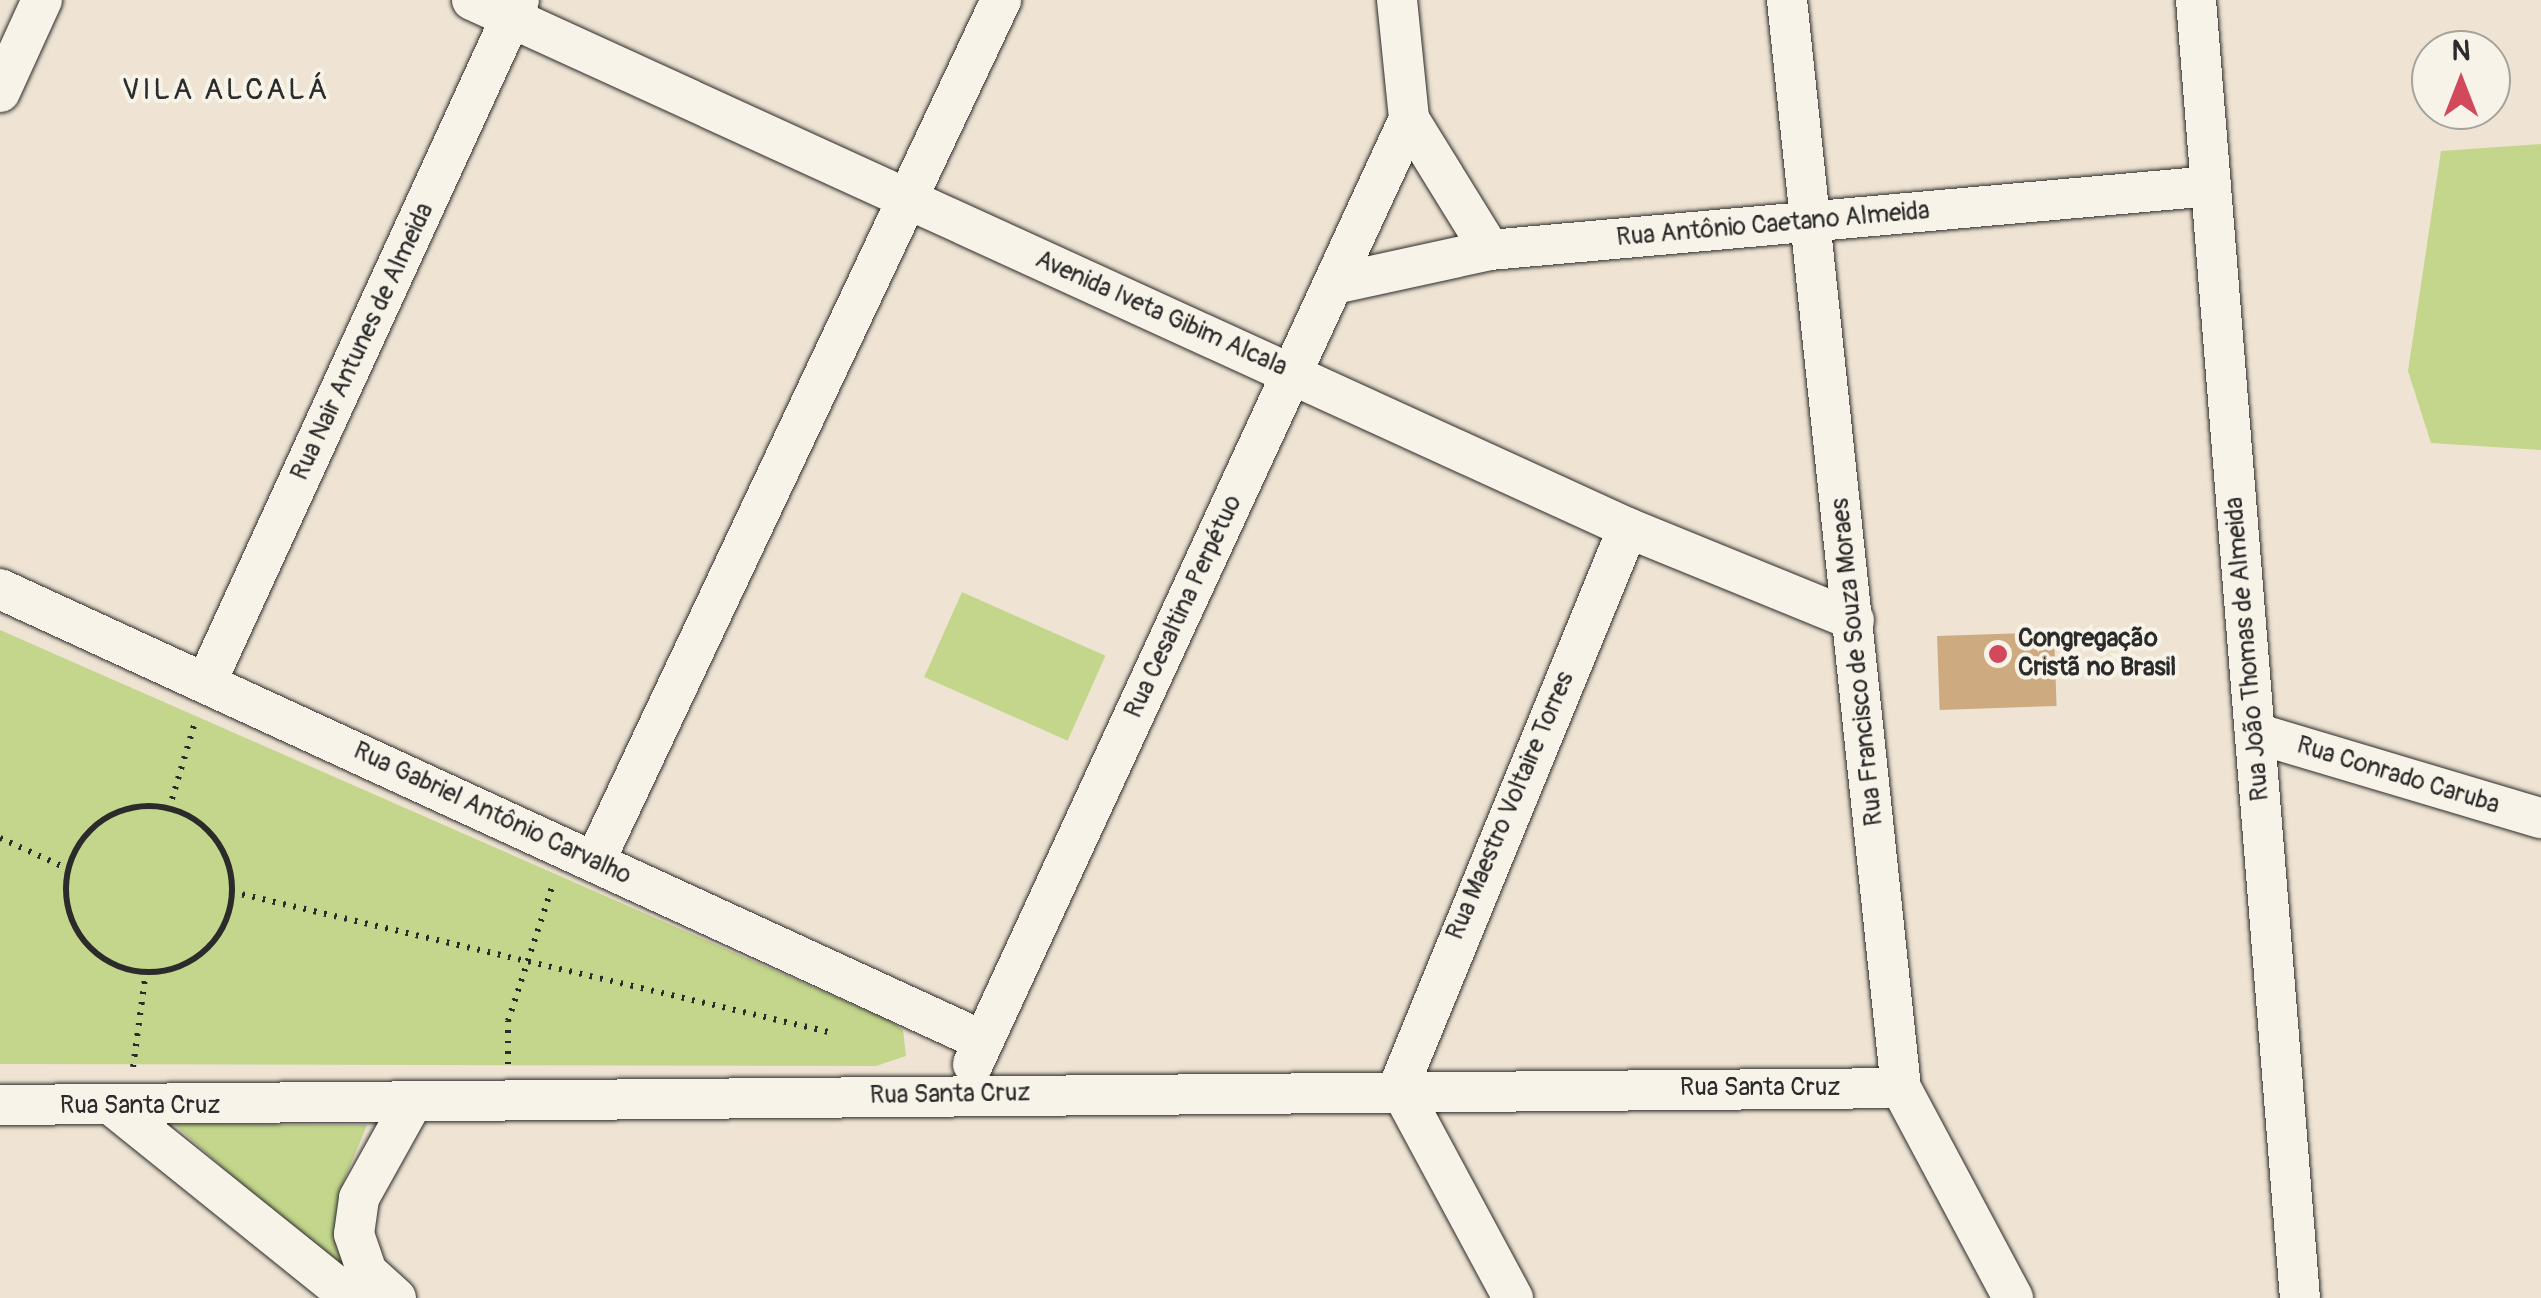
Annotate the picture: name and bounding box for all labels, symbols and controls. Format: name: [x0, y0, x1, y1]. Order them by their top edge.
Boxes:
north arrow: [2411, 30, 2511, 130]
text: N: [2452, 34, 2470, 69]
district label: VILA ALCALÁ: [122, 72, 330, 108]
street label: Rua Antônio Caetano Almeida: [1615, 196, 1931, 254]
street label: Rua Nair Antunes de Almeida: [285, 199, 441, 485]
street label: Avenida Iveta Gibim Alcala: [1031, 245, 1291, 383]
street label: Rua Cesaltina Perpétuo: [1119, 491, 1249, 723]
street label: Rua João Thomas de Almeida: [2220, 496, 2276, 802]
street label: Rua Francisco de Souza Moraes: [1826, 497, 1890, 827]
place label: Congregação Cristã no Brasil: [2018, 625, 2176, 684]
marker: Congregação Cristã no Brasil: [1987, 643, 2009, 665]
street label: Rua Maestro Voltaire Torres: [1441, 667, 1581, 945]
street label: Rua Conrado Caruba: [2293, 731, 2503, 821]
street label: Rua Gabriel Antônio Carvalho: [348, 736, 636, 892]
street label: Rua Santa Cruz: [1680, 1073, 1840, 1103]
street label: Rua Santa Cruz: [869, 1079, 1031, 1111]
street label: Rua Santa Cruz: [60, 1091, 220, 1121]

